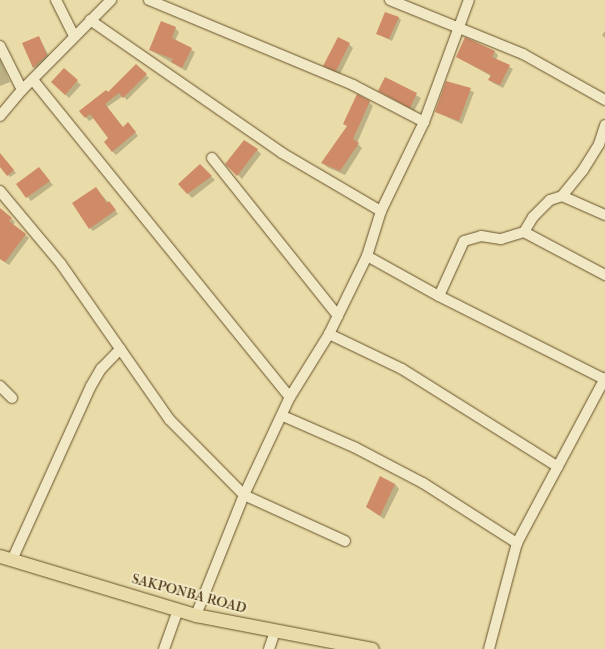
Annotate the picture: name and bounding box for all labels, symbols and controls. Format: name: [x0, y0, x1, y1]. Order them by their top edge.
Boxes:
street label: SAKPONBA ROAD: [130, 571, 248, 617]

